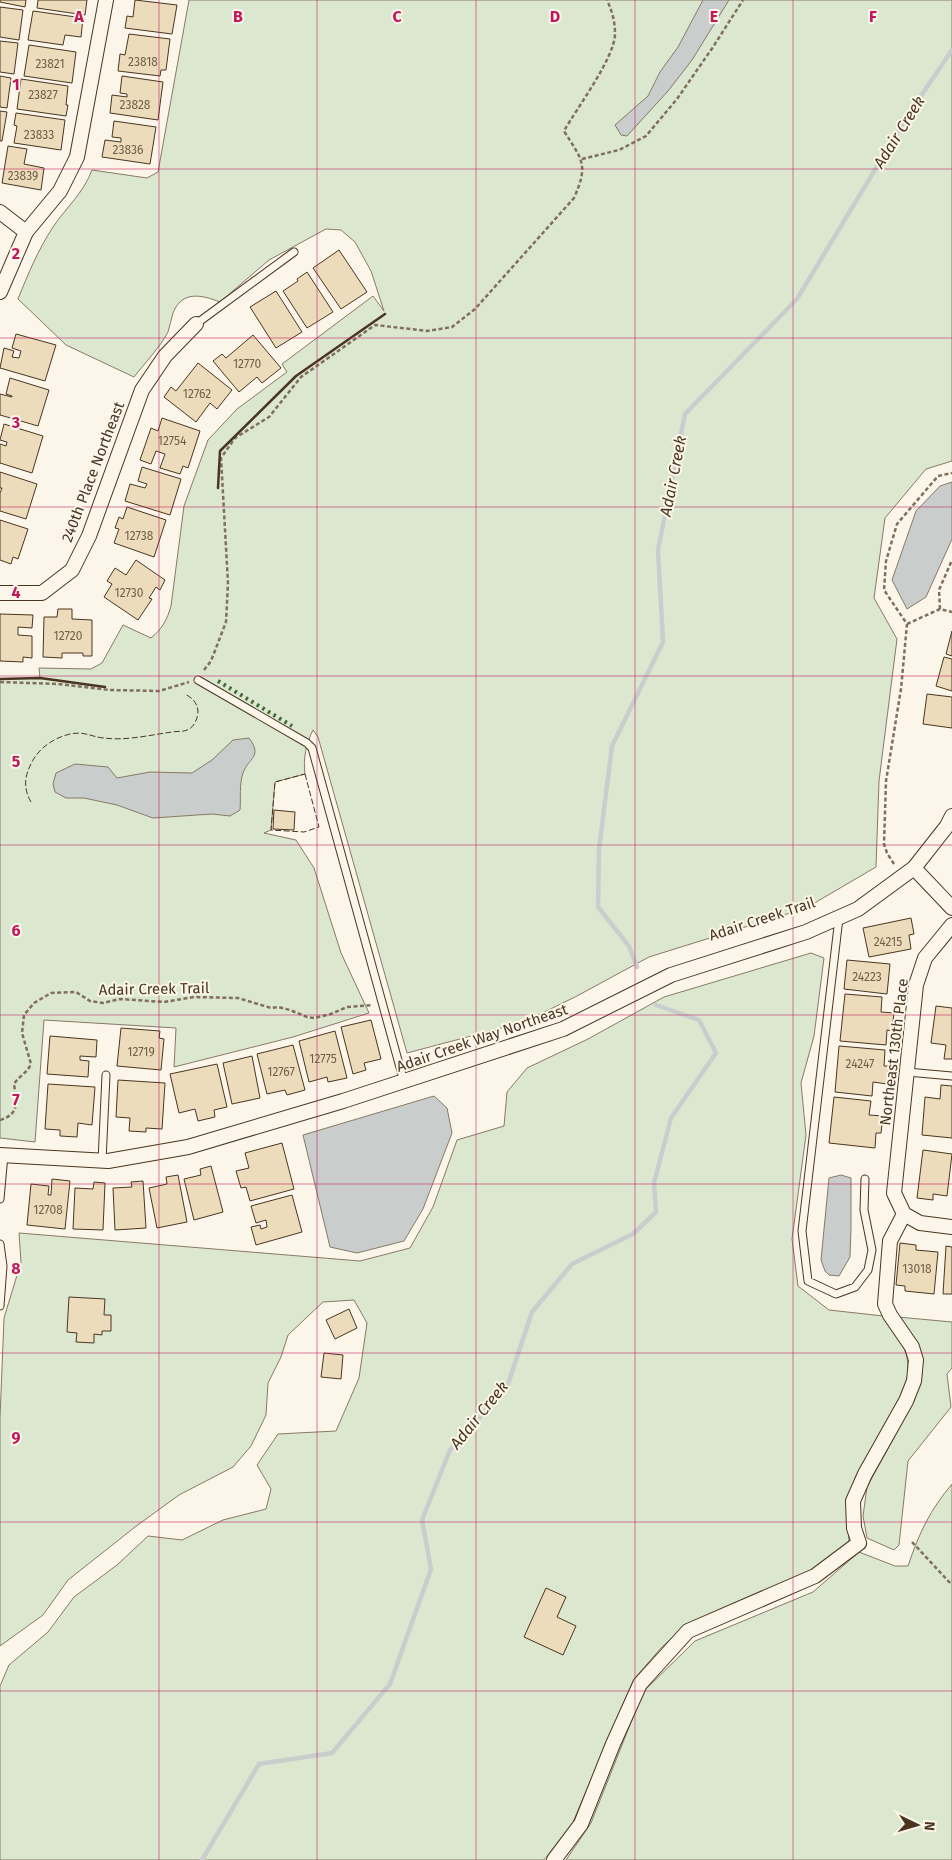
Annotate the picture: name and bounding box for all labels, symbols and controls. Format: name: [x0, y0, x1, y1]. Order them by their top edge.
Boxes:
text: A: [73, 7, 84, 26]
text: B: [233, 7, 243, 26]
text: C: [392, 7, 402, 26]
text: D: [550, 7, 560, 26]
text: E: [710, 7, 718, 26]
text: F: [869, 7, 877, 26]
house number: 23818: [128, 55, 158, 69]
house number: 23821: [35, 57, 65, 71]
text: 1: [12, 75, 20, 94]
house number: 23827: [28, 88, 58, 102]
water label: Adair Creek: [869, 92, 929, 173]
house number: 23828: [120, 98, 151, 112]
house number: 23833: [24, 128, 54, 142]
house number: 23836: [113, 143, 143, 157]
house number: 23839: [8, 169, 38, 183]
text: 2: [12, 244, 20, 263]
house number: 12770: [233, 357, 261, 371]
house number: 12762: [183, 387, 211, 401]
street label: 240th Place Northeast: [58, 399, 128, 545]
text: 3: [11, 413, 20, 432]
house number: 12754: [158, 434, 187, 448]
water label: Adair Creek: [656, 434, 690, 519]
house number: 12738: [125, 529, 154, 543]
text: 4: [11, 583, 21, 602]
house number: 12730: [115, 586, 144, 600]
house number: 12720: [54, 629, 83, 643]
text: 5: [12, 752, 21, 771]
street label: Adair Creek Trail: [707, 893, 818, 945]
text: 6: [11, 921, 21, 940]
house number: 24215: [874, 935, 902, 949]
house number: 24223: [852, 970, 882, 984]
street label: Northeast 130th Place: [876, 977, 912, 1127]
street label: Adair Creek Trail: [99, 979, 210, 999]
street label: Adair Creek Way Northeast: [394, 1000, 571, 1076]
house number: 12719: [127, 1045, 155, 1059]
house number: 12775: [309, 1052, 337, 1066]
house number: 24247: [846, 1057, 874, 1071]
house number: 12767: [267, 1065, 295, 1079]
text: 7: [12, 1090, 20, 1109]
house number: 12708: [33, 1203, 63, 1217]
text: 8: [11, 1259, 21, 1278]
house number: 13018: [902, 1262, 932, 1276]
water label: Adair Creek: [445, 1377, 512, 1454]
text: 9: [12, 1428, 21, 1447]
north arrow: [892, 1800, 942, 1850]
text: N: [921, 1821, 938, 1831]

